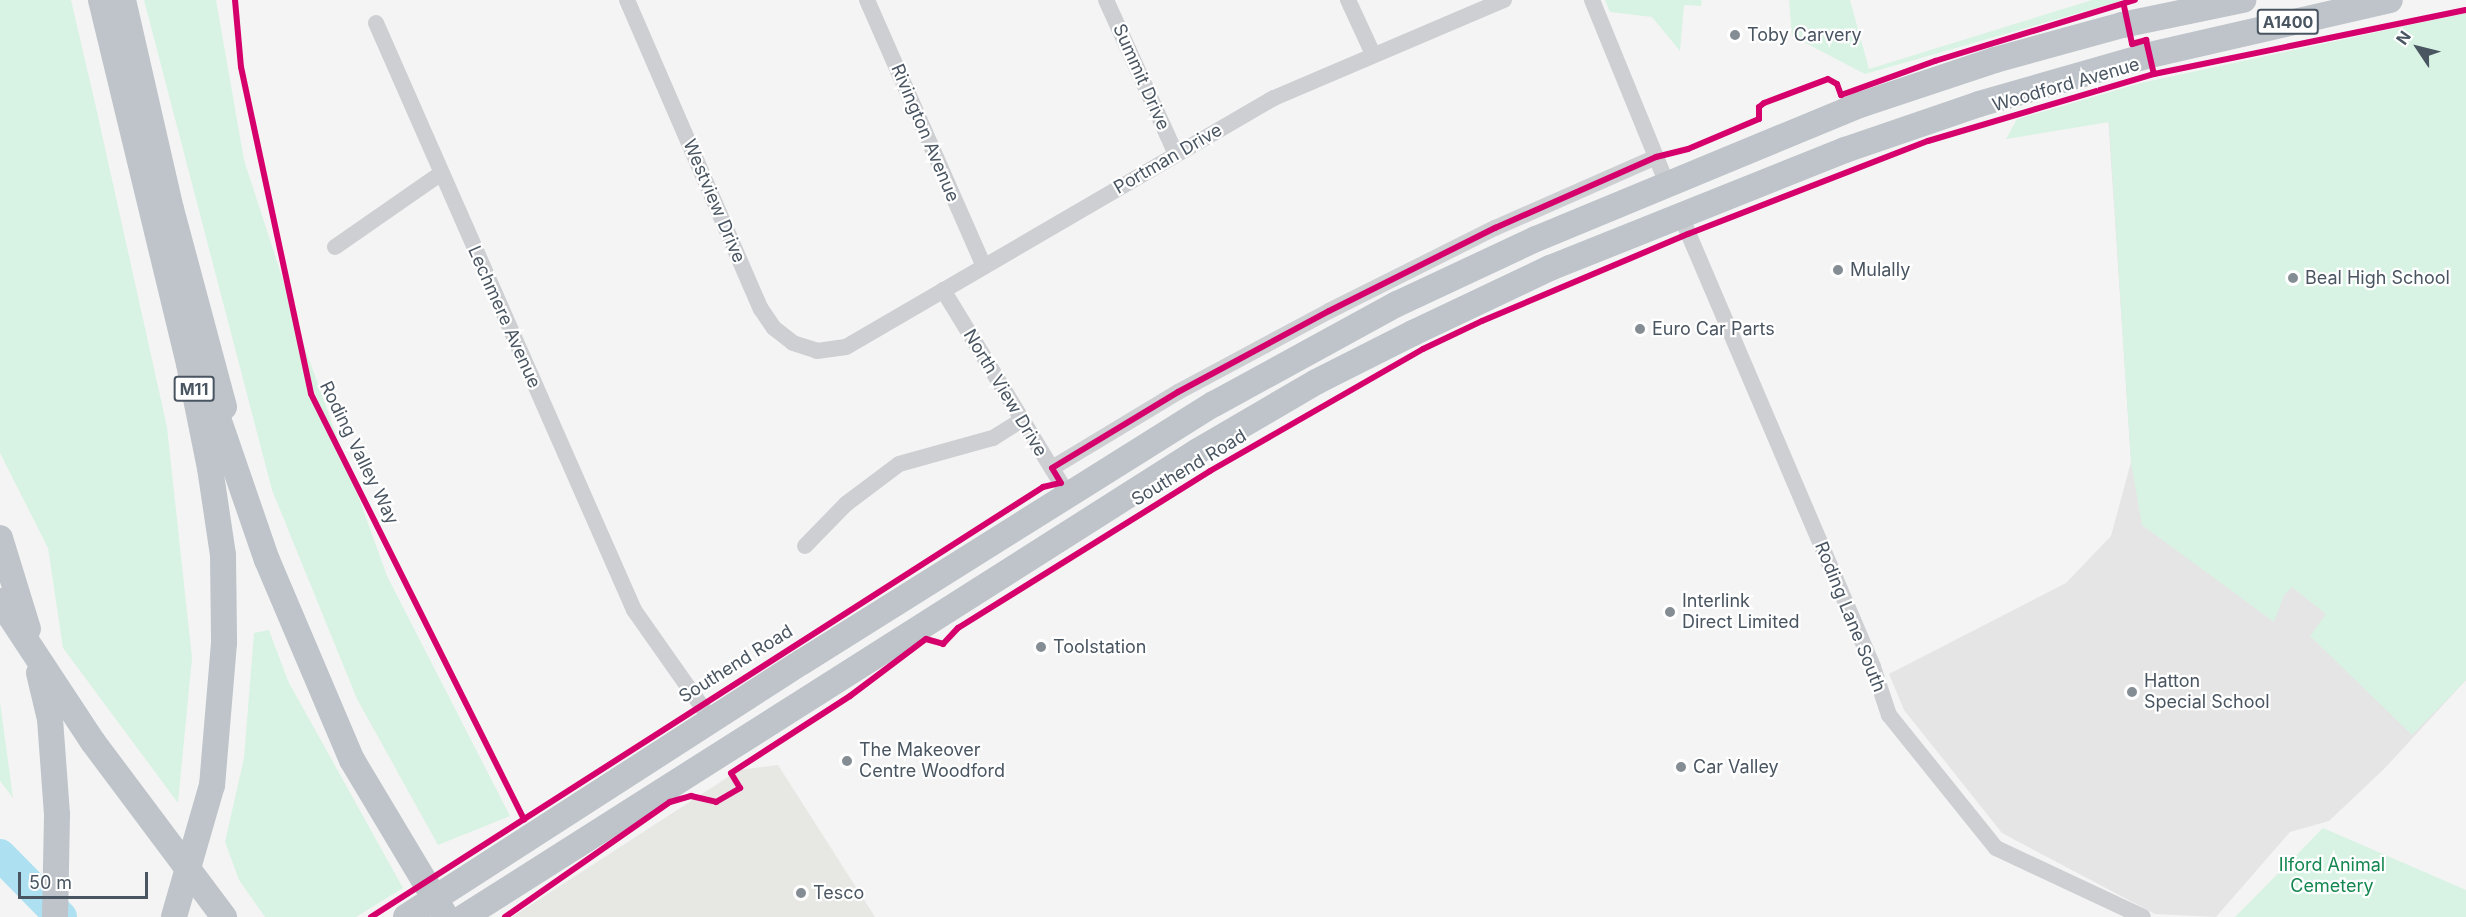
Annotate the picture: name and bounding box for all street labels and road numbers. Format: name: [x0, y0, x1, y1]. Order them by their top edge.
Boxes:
road number: A1400: [2256, 9, 2320, 35]
street label: Summit Drive: [1108, 21, 1174, 133]
street label: Woodford Avenue: [1990, 54, 2142, 116]
street label: Rivington Avenue: [886, 61, 964, 205]
street label: Portman Drive: [1110, 119, 1226, 199]
street label: Westview Drive: [678, 136, 750, 266]
street label: Lechmere Avenue: [463, 243, 545, 391]
street label: North View Drive: [959, 326, 1051, 460]
road number: M11: [173, 376, 215, 402]
street label: Roding Valley Way: [315, 378, 403, 528]
street label: Southend Road: [1128, 425, 1250, 511]
street label: Roding Lane South: [1810, 539, 1890, 695]
street label: Southend Road: [675, 620, 797, 708]

